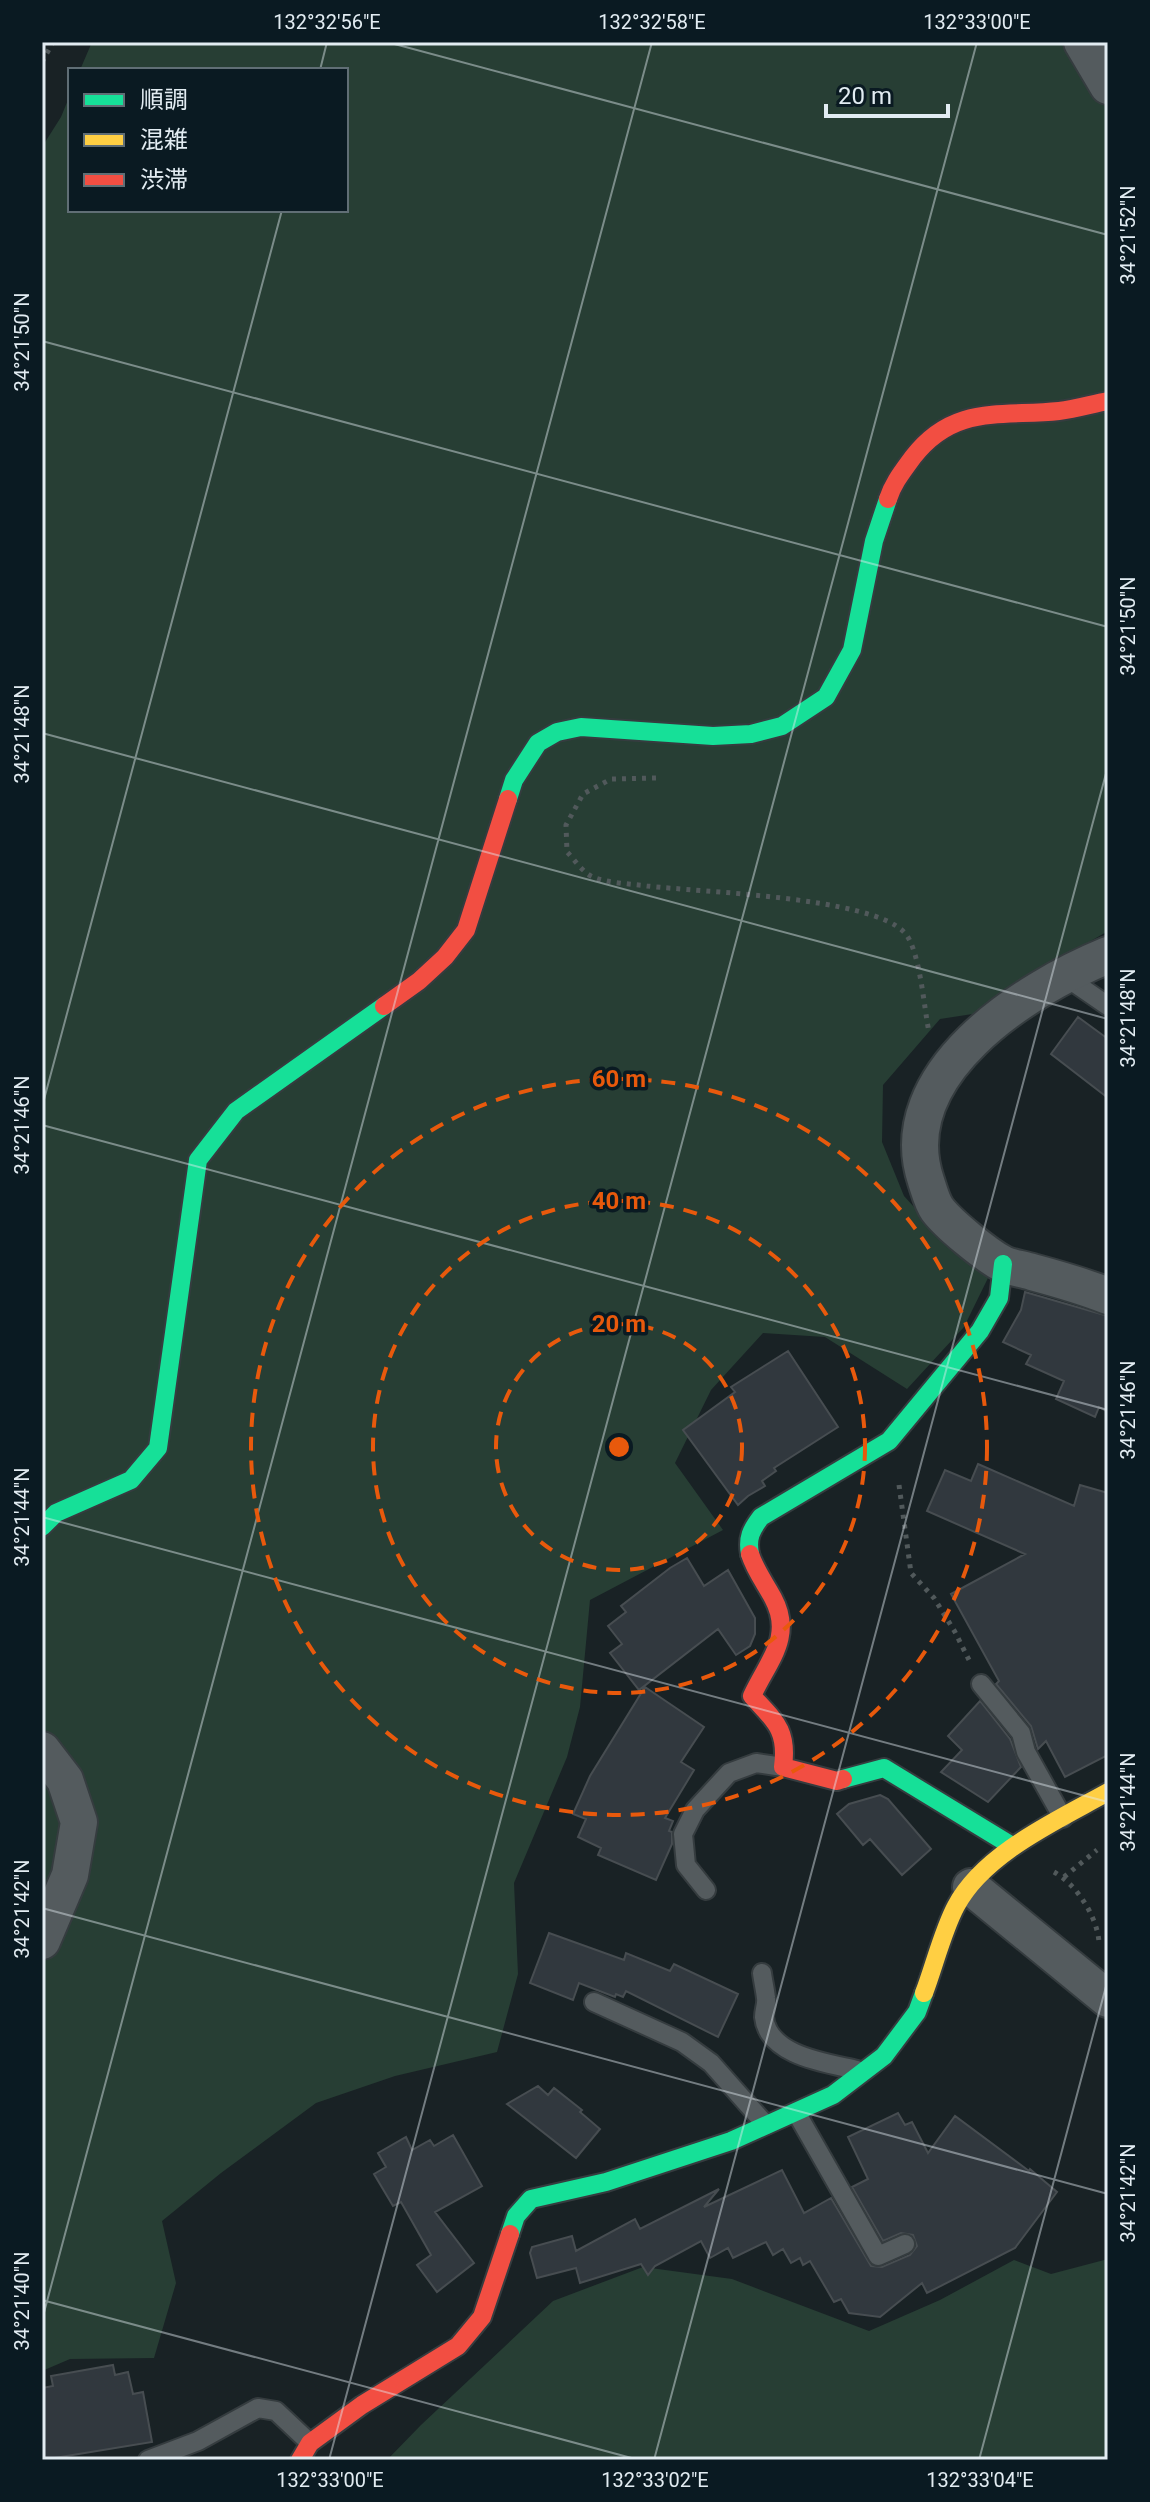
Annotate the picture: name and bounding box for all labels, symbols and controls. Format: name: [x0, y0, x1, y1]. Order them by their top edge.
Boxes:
text: 132°32'56"E: [273, 10, 381, 34]
text: 132°32'58"E: [598, 10, 706, 34]
text: 132°33'00"E: [923, 10, 1031, 34]
legend: [68, 68, 348, 212]
scale bar: [826, 68, 948, 118]
text: 20 m: [838, 82, 892, 110]
text: 順調: [140, 86, 188, 114]
text: 混雑: [140, 126, 188, 154]
text: 渋滞: [140, 166, 188, 194]
text: 34°21'52"N: [1116, 185, 1140, 285]
text: 34°21'50"N: [10, 292, 34, 392]
text: 34°21'50"N: [1116, 576, 1140, 676]
text: 34°21'48"N: [10, 684, 34, 784]
text: 34°21'48"N: [1116, 968, 1140, 1068]
text: 60 m: [592, 1065, 646, 1093]
text: 34°21'46"N: [10, 1075, 34, 1175]
text: 40 m: [592, 1187, 646, 1215]
text: 20 m: [592, 1310, 646, 1338]
text: 34°21'46"N: [1116, 1360, 1140, 1460]
centre of rings: [605, 1433, 633, 1461]
text: 34°21'44"N: [10, 1467, 34, 1567]
text: 34°21'44"N: [1116, 1752, 1140, 1852]
text: 34°21'42"N: [10, 1859, 34, 1959]
text: 34°21'42"N: [1116, 2143, 1140, 2243]
text: 34°21'40"N: [10, 2251, 34, 2351]
text: 132°33'00"E: [276, 2468, 384, 2492]
text: 132°33'02"E: [601, 2468, 709, 2492]
text: 132°33'04"E: [926, 2468, 1034, 2492]

